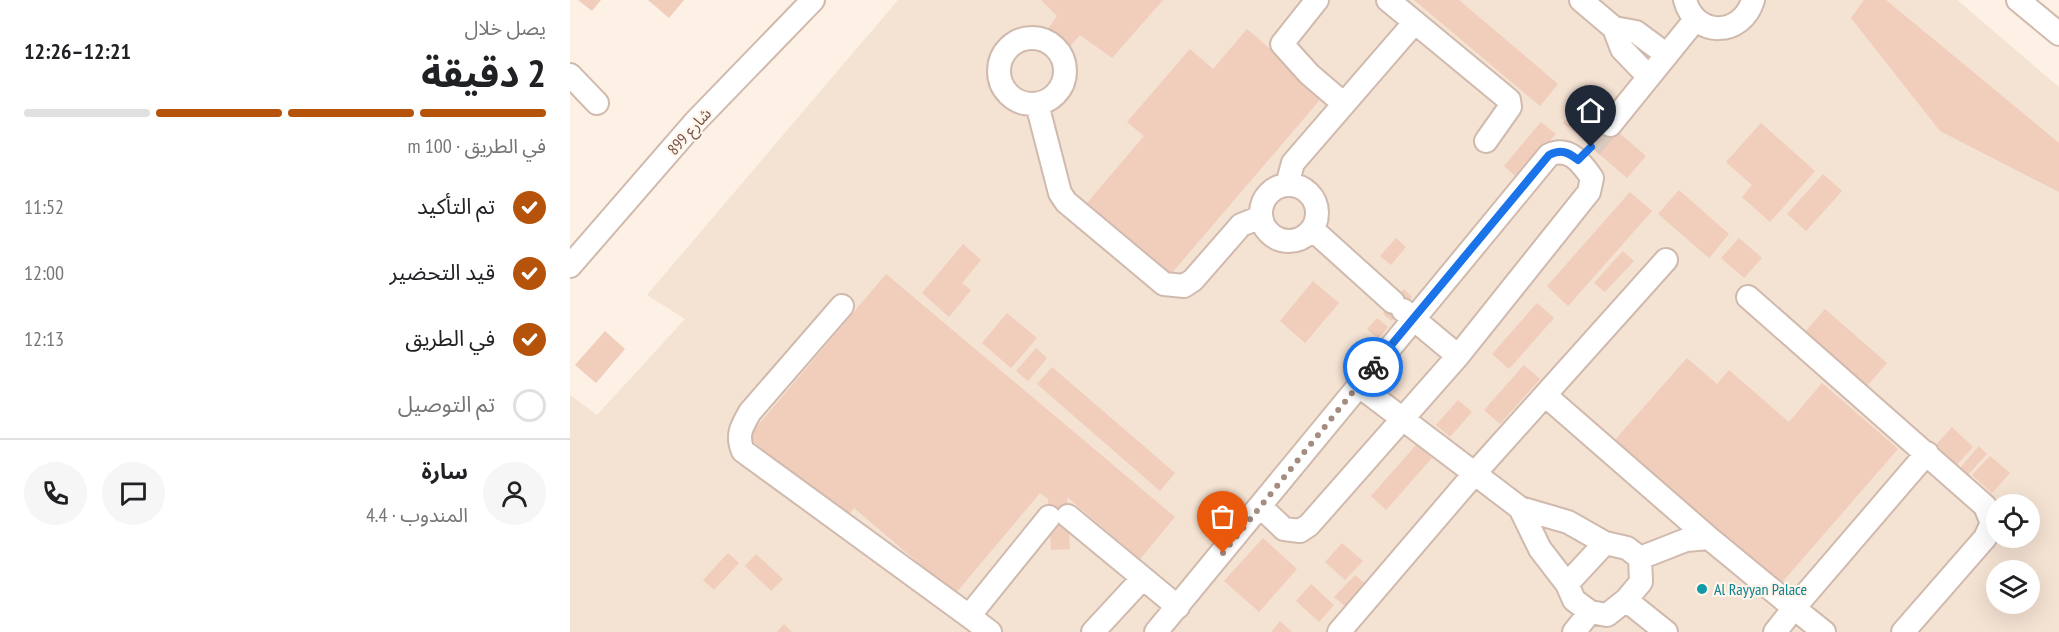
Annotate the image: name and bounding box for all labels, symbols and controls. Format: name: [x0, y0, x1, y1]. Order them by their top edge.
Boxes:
text: يصل خلال: [465, 15, 546, 41]
text: 12:21–12:26: [24, 37, 131, 65]
text: 2 دقيقة: [421, 47, 546, 98]
pin: [1565, 85, 1616, 147]
icon: home: [1574, 94, 1607, 127]
street label: شارع 899: [663, 103, 717, 161]
text: في الطريق · 100 m: [407, 133, 546, 159]
icon: check: [513, 191, 546, 224]
text: تم التأكيد: [417, 192, 495, 220]
text: 11:52: [24, 194, 64, 220]
icon: check: [513, 257, 546, 290]
text: قيد التحضير: [390, 258, 495, 286]
text: 12:00: [24, 260, 64, 286]
icon: check: [513, 323, 546, 356]
text: في الطريق: [405, 324, 495, 352]
text: 12:13: [24, 326, 64, 352]
courier: [1343, 337, 1403, 397]
icon: bike: [1357, 351, 1390, 384]
text: تم التوصيل: [398, 390, 495, 418]
text: سارة: [422, 457, 468, 485]
button: phone: [24, 462, 87, 525]
button: chat: [102, 462, 165, 525]
button: person: [483, 462, 546, 525]
pin: [1197, 491, 1248, 553]
map controls: [1986, 494, 2040, 614]
button: locate: [1986, 494, 2040, 548]
icon: bag: [1206, 500, 1239, 533]
text: المندوب · 4.4: [366, 502, 468, 528]
button: layers: [1986, 560, 2040, 614]
place label: Al Rayyan Palace: [1714, 579, 1807, 599]
marker: Al Rayyan Palace: [1695, 582, 1709, 596]

